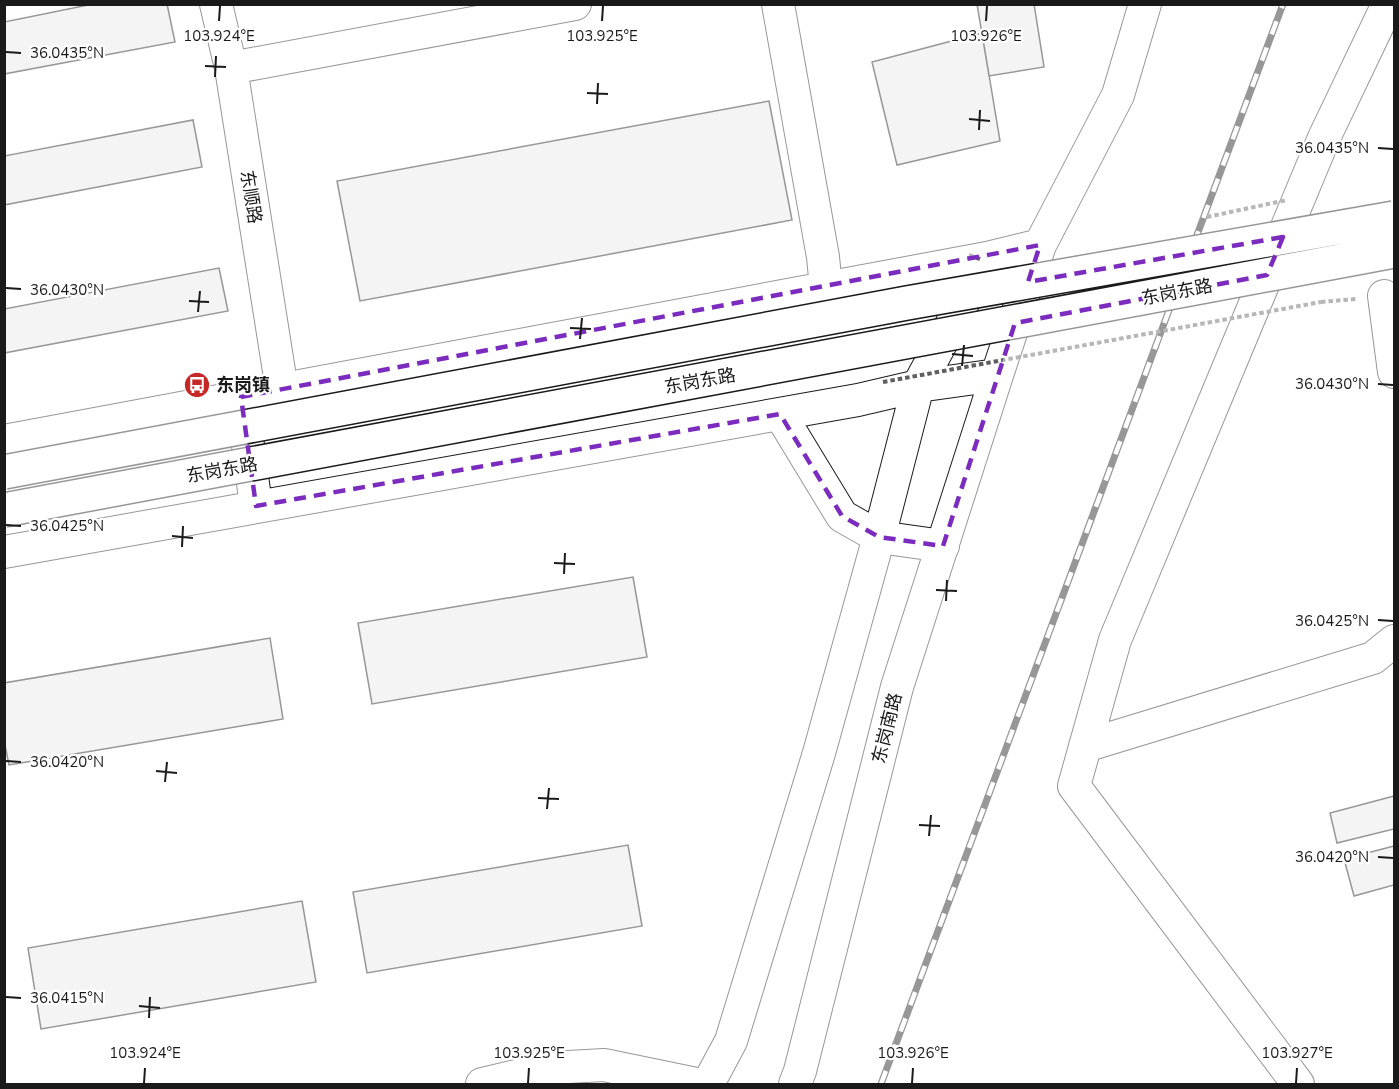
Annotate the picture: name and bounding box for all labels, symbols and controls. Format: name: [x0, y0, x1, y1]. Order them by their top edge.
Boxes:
text: 103.924°E: [183, 26, 255, 46]
text: 103.925°E: [566, 26, 638, 46]
text: 103.926°E: [950, 26, 1022, 46]
text: 36.0435°N: [30, 43, 104, 63]
text: 36.0435°N: [1295, 138, 1369, 158]
street label: 东顺路: [235, 168, 267, 226]
street label: 东岗东路: [1139, 273, 1215, 311]
text: 36.0430°N: [30, 280, 104, 300]
street label: 东岗东路: [662, 363, 738, 399]
bus stop icon: 东岗镇: [182, 370, 212, 400]
place label: 东岗镇: [216, 373, 270, 397]
text: 36.0430°N: [1295, 374, 1369, 394]
street label: 东岗东路: [184, 452, 260, 488]
text: 36.0425°N: [30, 516, 104, 536]
text: 36.0425°N: [1295, 611, 1369, 631]
street label: 东岗南路: [867, 690, 907, 766]
text: 36.0420°N: [30, 752, 104, 772]
text: 36.0420°N: [1295, 847, 1369, 867]
text: 36.0415°N: [30, 988, 104, 1008]
text: 103.924°E: [109, 1043, 181, 1063]
text: 103.925°E: [493, 1043, 565, 1063]
text: 103.926°E: [877, 1043, 949, 1063]
text: 103.927°E: [1261, 1043, 1333, 1063]

